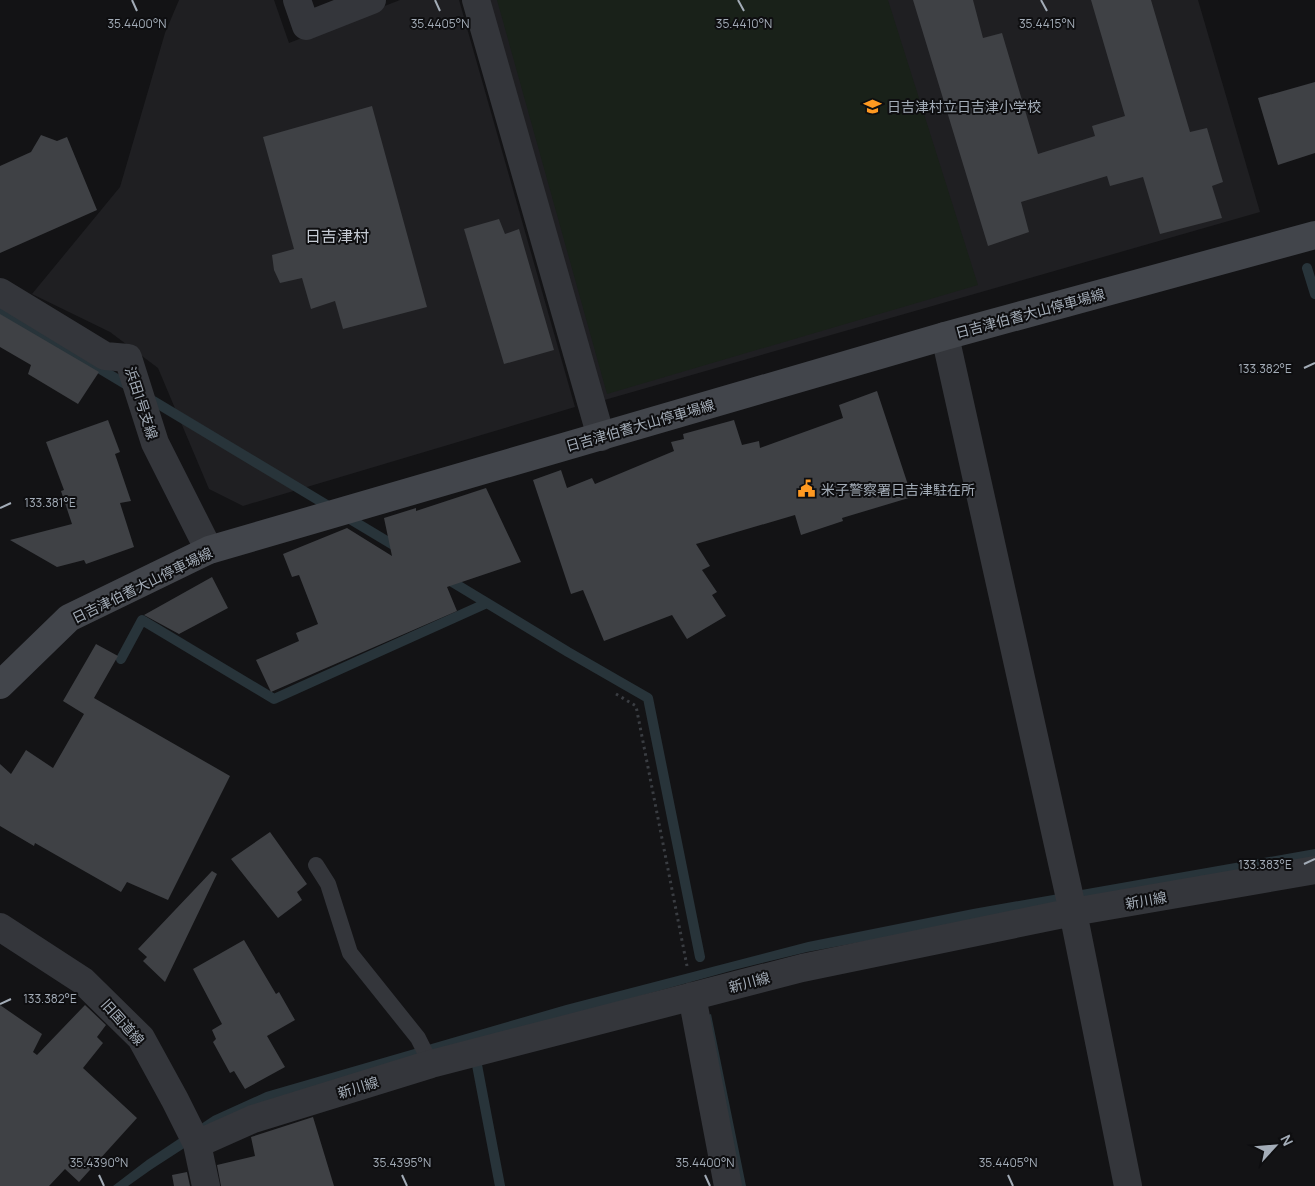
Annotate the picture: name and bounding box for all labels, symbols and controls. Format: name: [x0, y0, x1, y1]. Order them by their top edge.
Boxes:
text: 35.4400°N: [107, 15, 167, 32]
text: 35.4405°N: [411, 15, 469, 32]
text: 35.4410°N: [716, 15, 772, 32]
text: 35.4415°N: [1019, 15, 1075, 32]
school or university icon: 日吉津村立日吉津小学校: [863, 96, 883, 116]
place label: 日吉津村立日吉津小学校: [887, 97, 1041, 116]
district label: 日吉津村: [305, 225, 369, 247]
street label: 日吉津伯耆大山停車場線: [953, 284, 1107, 342]
text: 133.382°E: [1238, 360, 1292, 377]
street label: 浜田1号支線: [121, 364, 163, 442]
street label: 日吉津伯耆大山停車場線: [563, 395, 717, 455]
public building icon: 米子警察署日吉津駐在所: [797, 479, 817, 499]
place label: 米子警察署日吉津駐在所: [821, 480, 975, 499]
text: 133.381°E: [24, 494, 76, 511]
street label: 日吉津伯耆大山停車場線: [69, 543, 215, 627]
text: 133.383°E: [1238, 856, 1292, 873]
street label: 新川線: [1124, 887, 1168, 913]
street label: 新川線: [726, 967, 772, 997]
text: 133.382°E: [23, 990, 77, 1007]
street label: 旧国道線: [97, 995, 149, 1049]
street label: 新川線: [335, 1072, 381, 1102]
north arrow: [1250, 1121, 1300, 1171]
text: N: [1276, 1131, 1298, 1149]
text: 35.4390°N: [70, 1154, 128, 1171]
text: 35.4395°N: [373, 1154, 431, 1171]
text: 35.4400°N: [675, 1154, 735, 1171]
text: 35.4405°N: [979, 1154, 1037, 1171]

